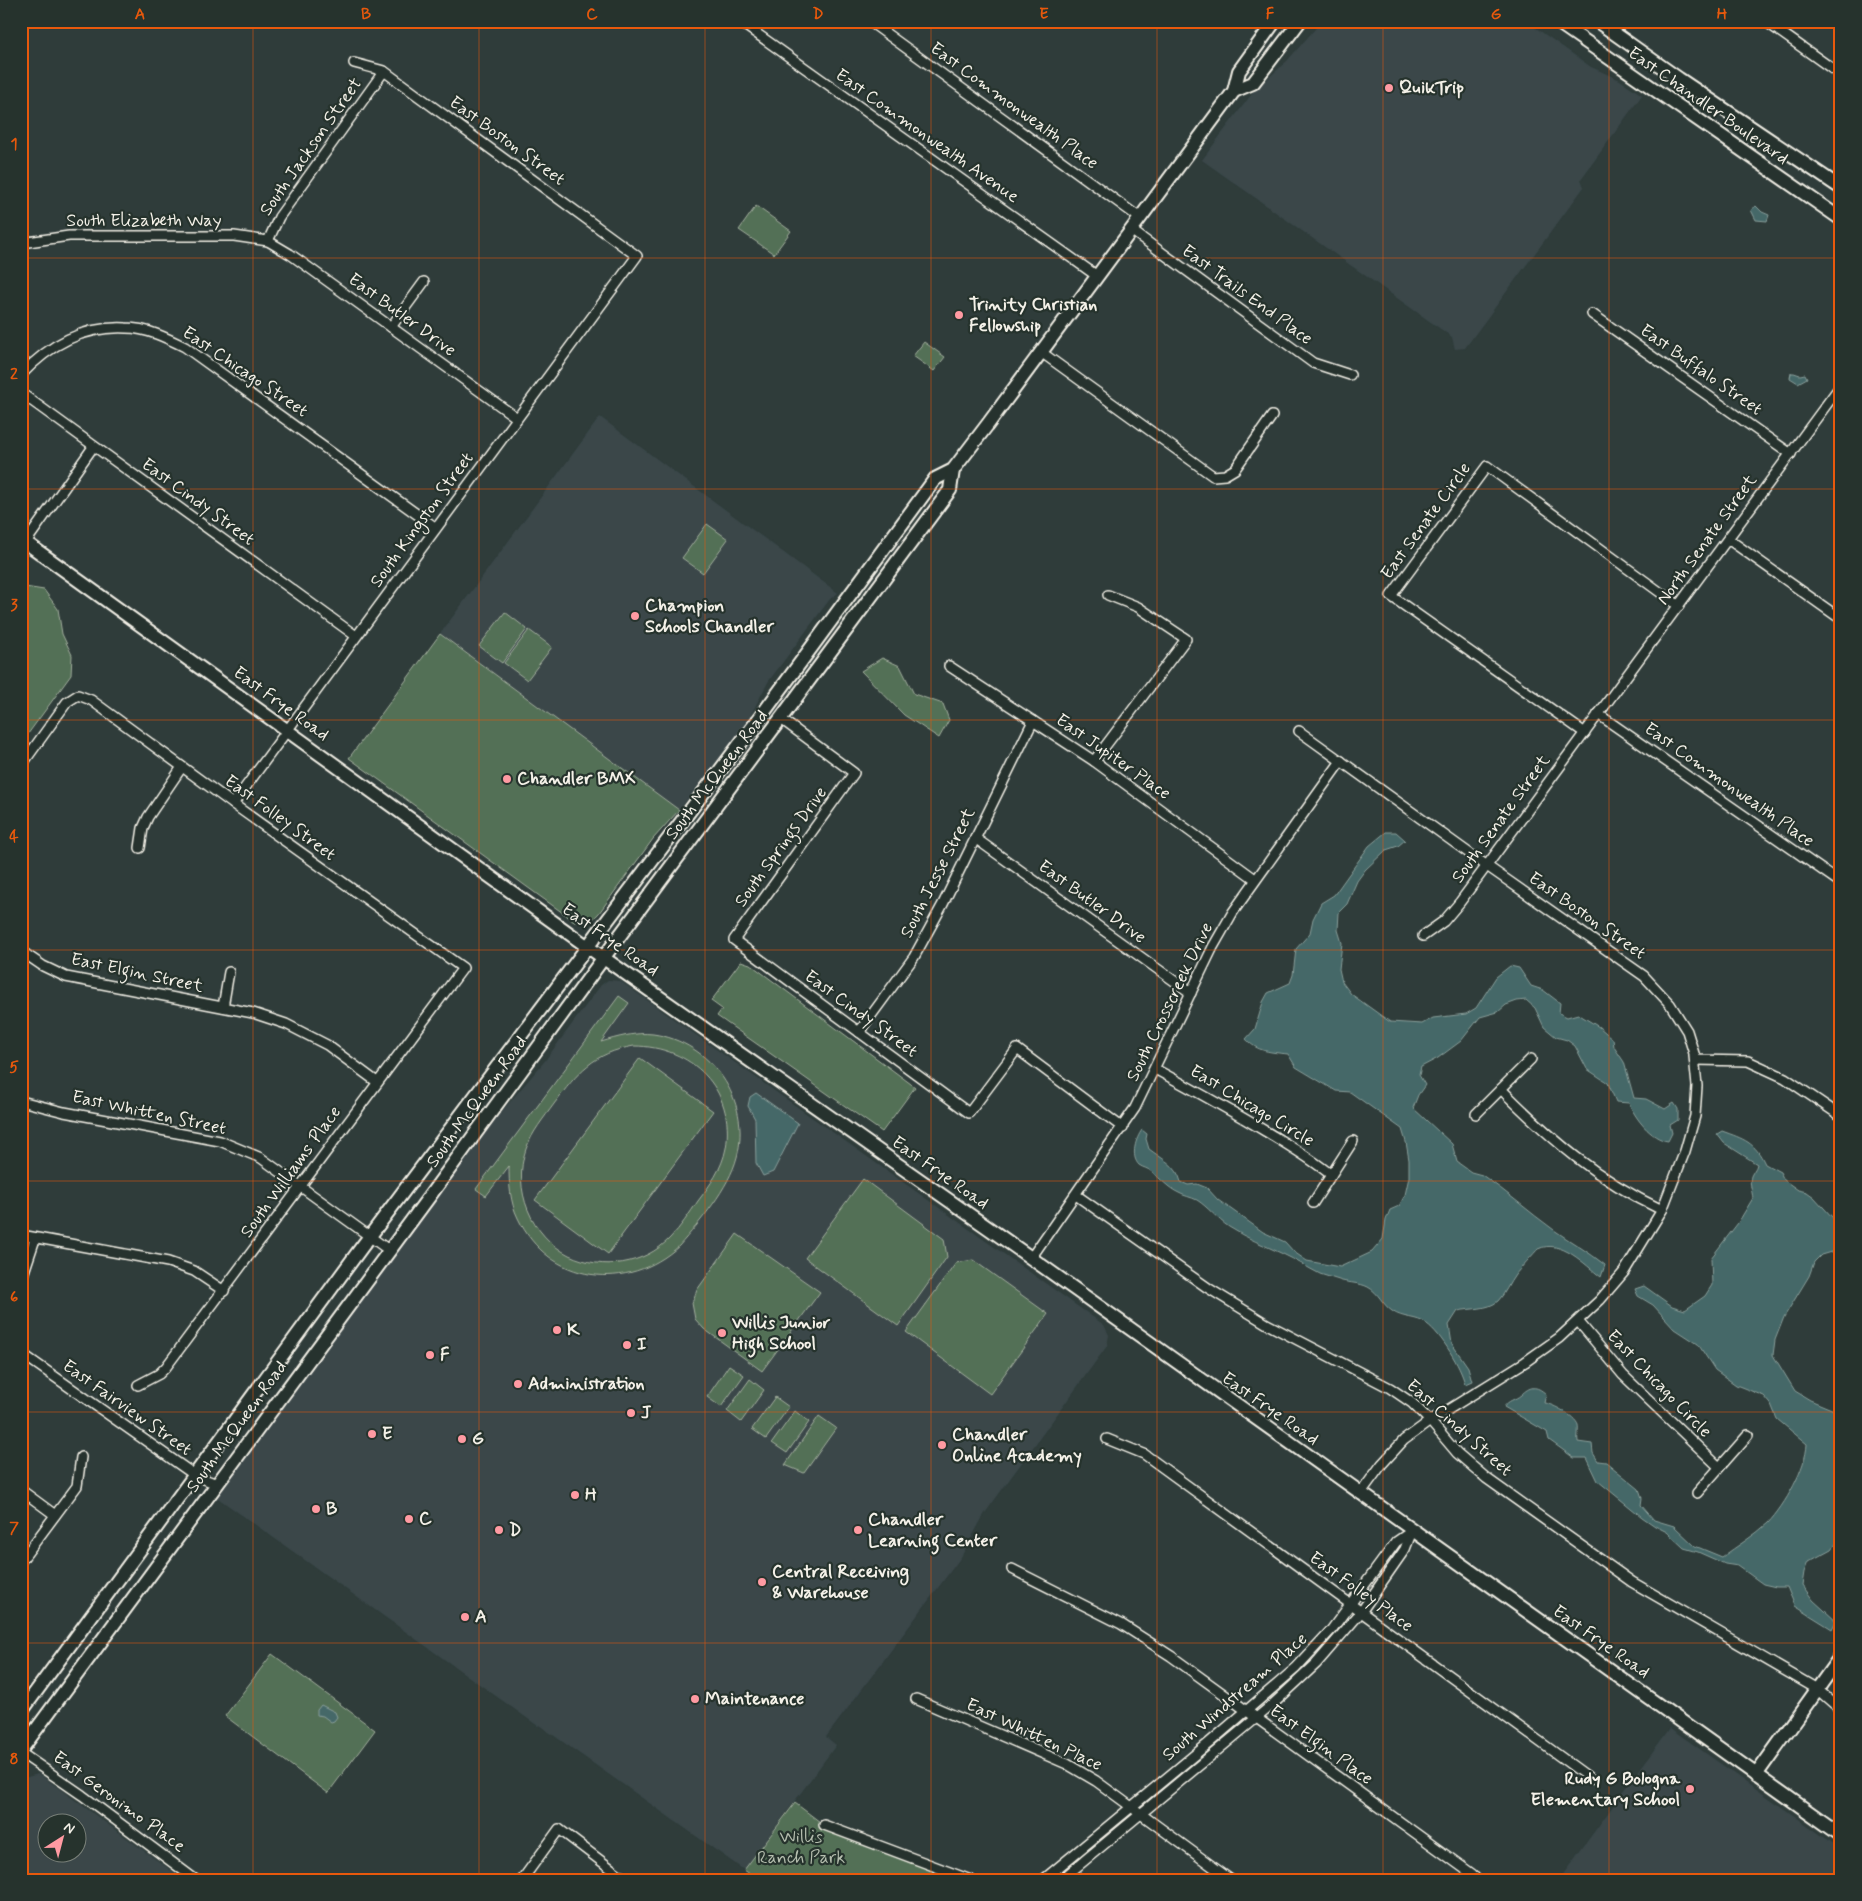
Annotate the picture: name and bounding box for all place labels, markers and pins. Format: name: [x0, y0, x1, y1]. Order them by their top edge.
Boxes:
place label: QuikTrip: [1399, 76, 1464, 100]
marker: QuikTrip: [1383, 82, 1395, 94]
place label: Trinity Christian Fellowship: [969, 293, 1097, 338]
marker: Trinity Christian Fellowship: [953, 309, 965, 321]
place label: Champion Schools Chandler: [645, 594, 774, 639]
marker: Champion Schools Chandler: [629, 610, 641, 622]
place label: Chandler BMX: [517, 767, 636, 791]
marker: Chandler BMX: [501, 773, 513, 785]
place label: Willis Junior High School: [731, 1311, 831, 1358]
place label: K: [567, 1318, 580, 1342]
marker: K: [551, 1324, 563, 1336]
marker: Willis Junior High School: [716, 1327, 728, 1339]
place label: I: [637, 1333, 647, 1357]
marker: I: [621, 1339, 633, 1351]
place label: F: [440, 1343, 450, 1367]
marker: F: [424, 1349, 436, 1361]
place label: Administration: [528, 1372, 645, 1396]
marker: Administration: [512, 1378, 524, 1390]
place label: J: [641, 1401, 652, 1425]
marker: J: [625, 1407, 637, 1419]
place label: E: [382, 1422, 393, 1446]
place label: Chandler Online Academy: [952, 1423, 1082, 1468]
place label: G: [472, 1427, 484, 1451]
marker: E: [366, 1428, 378, 1440]
marker: G: [456, 1433, 468, 1445]
marker: Chandler Online Academy: [936, 1439, 948, 1451]
place label: H: [585, 1483, 597, 1507]
marker: H: [569, 1489, 581, 1501]
place label: B: [326, 1497, 338, 1521]
marker: B: [310, 1503, 322, 1515]
place label: C: [419, 1507, 432, 1531]
place label: Chandler Learning Center: [868, 1508, 998, 1555]
marker: C: [403, 1513, 415, 1525]
place label: D: [509, 1518, 521, 1542]
marker: D: [493, 1524, 505, 1536]
marker: Chandler Learning Center: [852, 1524, 864, 1536]
place label: Central Receiving & Warehouse: [772, 1560, 909, 1605]
marker: Central Receiving & Warehouse: [756, 1576, 768, 1588]
place label: A: [475, 1605, 487, 1629]
marker: A: [459, 1611, 471, 1623]
place label: Maintenance: [705, 1687, 804, 1711]
marker: Maintenance: [689, 1693, 701, 1705]
place label: Rudy G Bologna Elementary School: [1530, 1767, 1681, 1812]
marker: Rudy G Bologna Elementary School: [1684, 1783, 1696, 1795]

